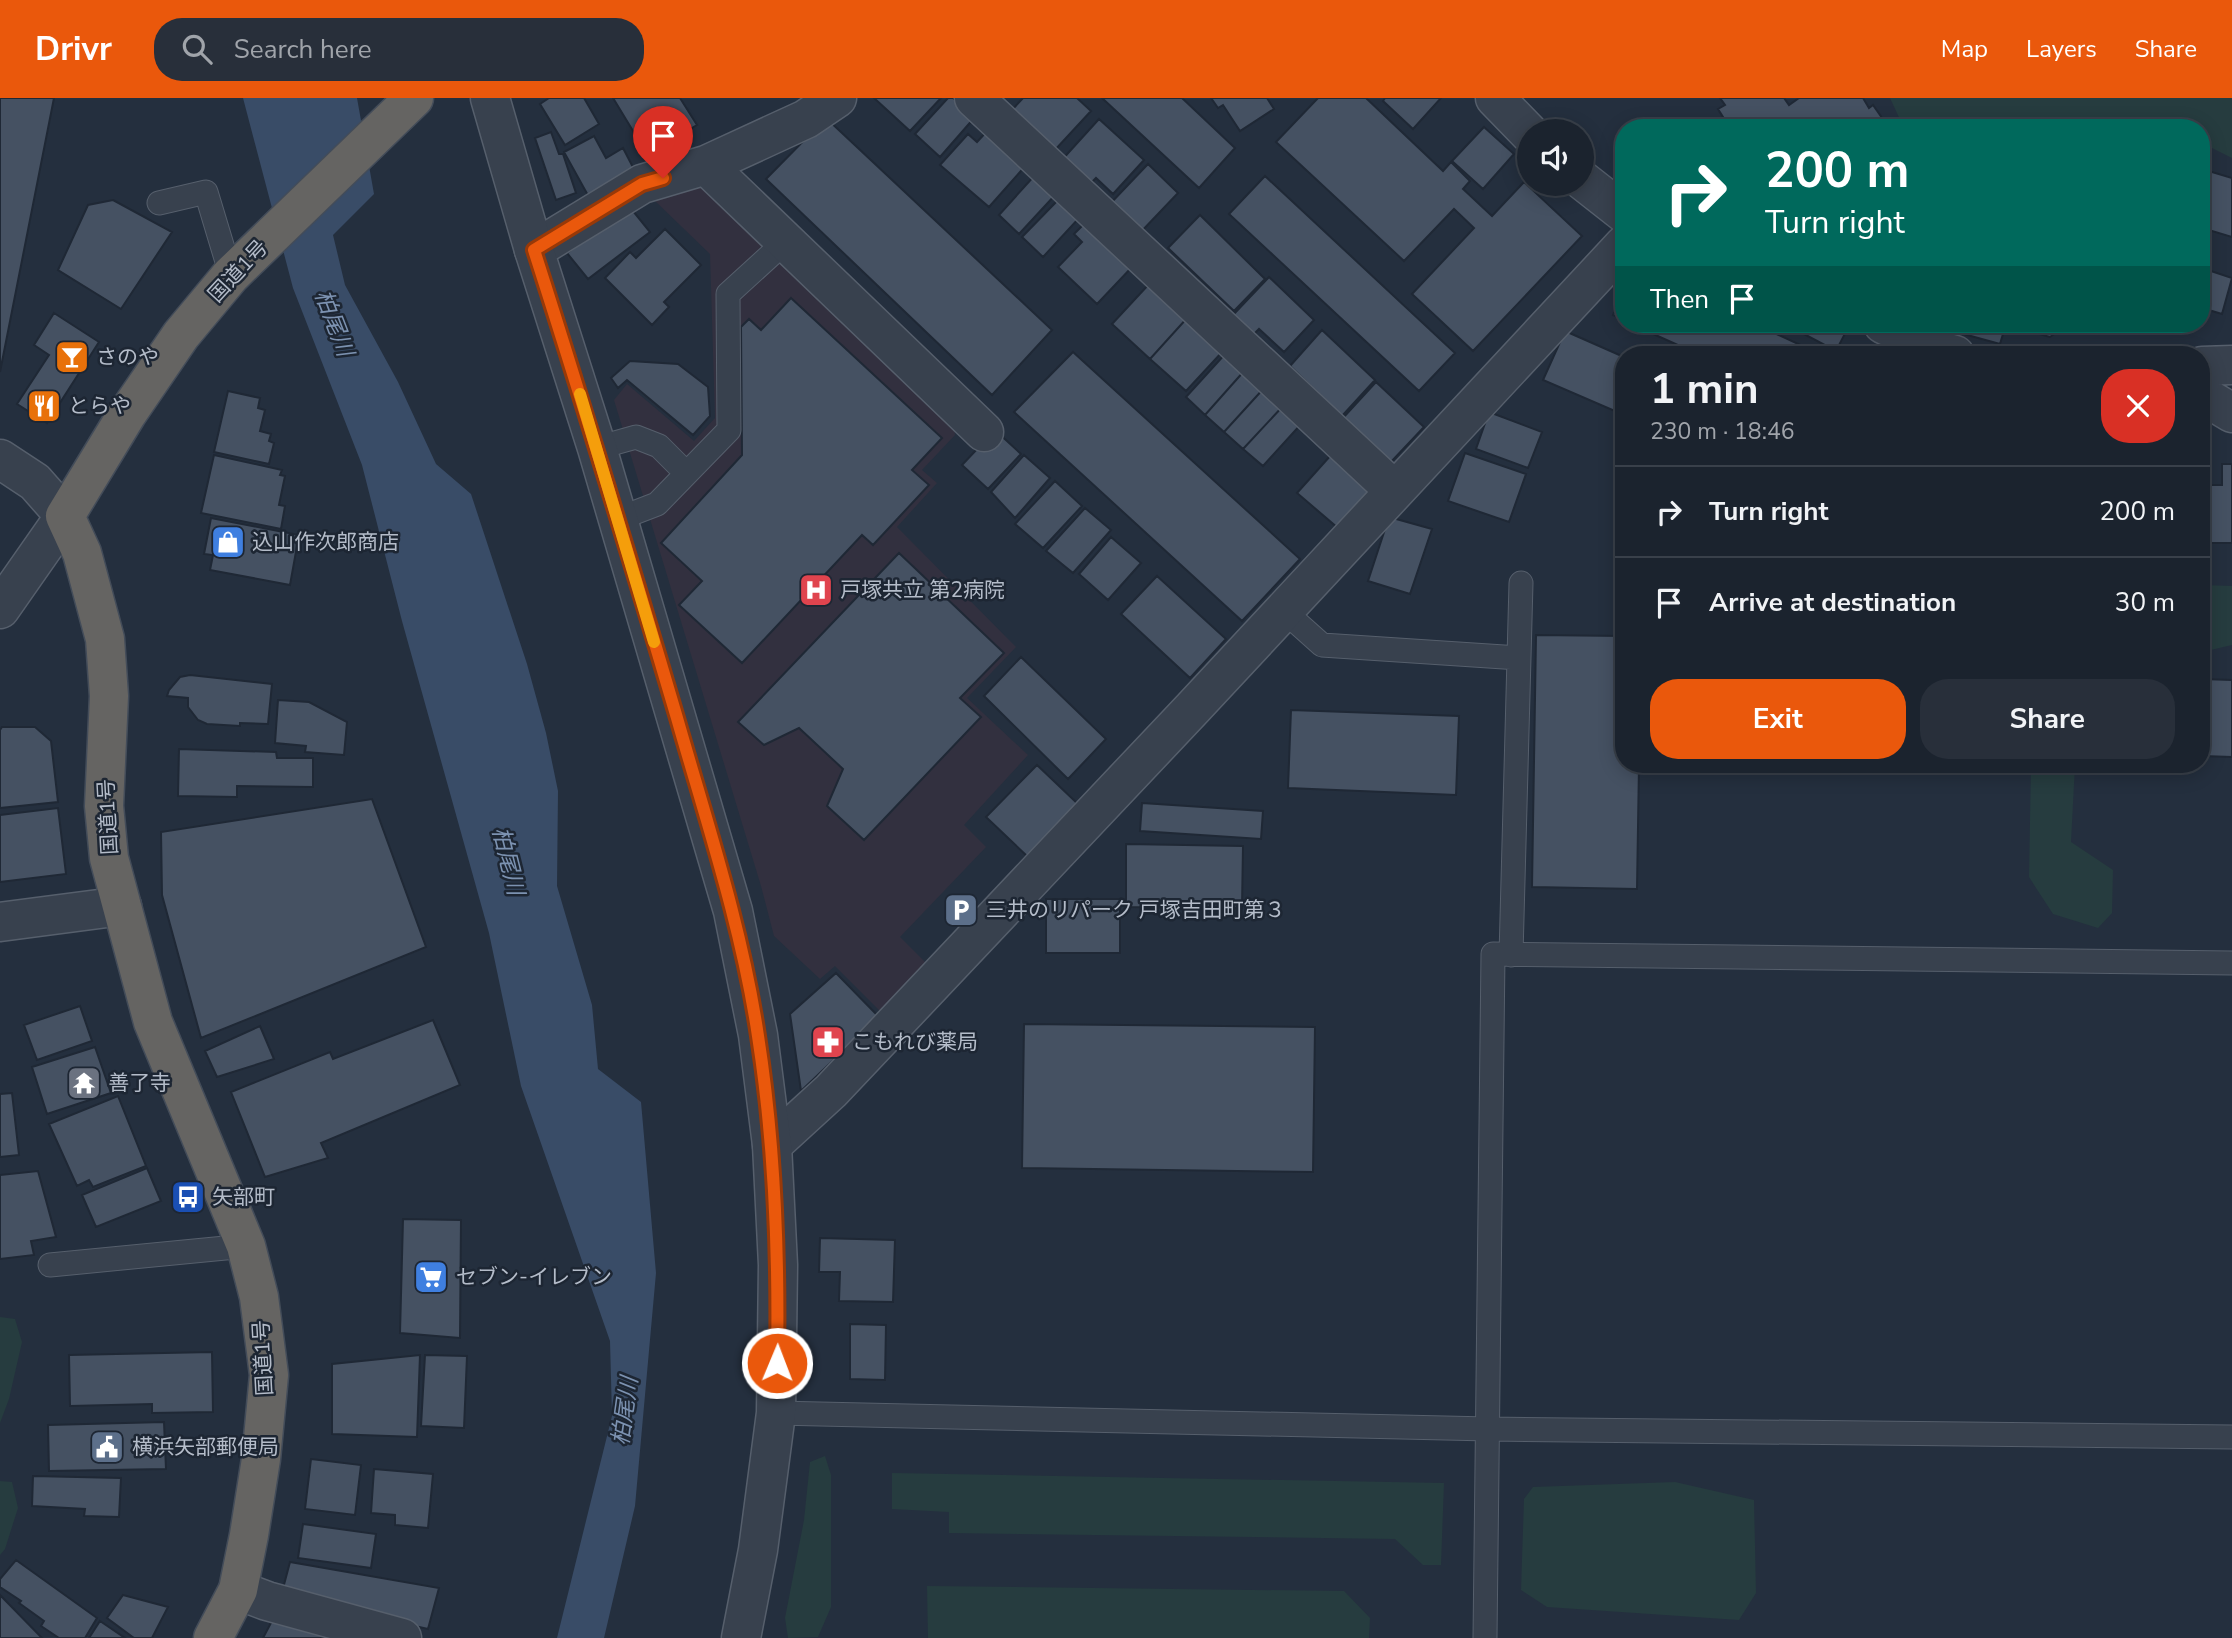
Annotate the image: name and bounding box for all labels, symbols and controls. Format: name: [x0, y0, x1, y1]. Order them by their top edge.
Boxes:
search box: [154, 18, 644, 81]
text: Drivr: [35, 27, 112, 72]
icon: search: [178, 30, 216, 68]
text: Search here: [234, 32, 372, 67]
text: Map: [1941, 33, 1988, 65]
text: Layers: [2026, 33, 2097, 65]
text: Share: [2135, 33, 2197, 65]
pin: [633, 106, 693, 178]
icon: arrive: [644, 117, 682, 155]
map controls: [1517, 119, 1594, 196]
button: sound: [1517, 119, 1594, 196]
text: 200 m: [1765, 137, 1909, 204]
icon: right: [1650, 147, 1741, 238]
text: Turn right: [1765, 201, 1905, 244]
street label: 国道1号: [202, 234, 274, 308]
icon: arrive: [1723, 280, 1761, 318]
text: Then: [1650, 282, 1709, 317]
water label: 柏尾川: [307, 285, 362, 364]
bar icon: さのや: [53, 338, 91, 376]
place label: さのや: [96, 343, 159, 371]
text: 1 min: [1650, 361, 1759, 418]
button: close: [2101, 369, 2175, 443]
restaurant icon: とらや: [25, 387, 63, 425]
place label: とらや: [68, 392, 131, 420]
text: 230 m · 18:46: [1650, 416, 1795, 447]
icon: right: [1650, 493, 1688, 531]
text: Turn right: [1709, 494, 1828, 529]
text: 200 m: [2099, 494, 2175, 529]
shop icon: 込山作次郎商店: [209, 523, 247, 561]
place label: 込山作次郎商店: [252, 528, 399, 556]
hospital icon: 戸塚共立 第2病院: [797, 571, 835, 609]
place label: 戸塚共立 第2病院: [840, 576, 1005, 604]
icon: arrive: [1650, 584, 1688, 622]
text: Arrive at destination: [1709, 585, 1956, 620]
text: 30 m: [2115, 585, 2175, 620]
button: Exit: [1650, 679, 1906, 759]
button: Share: [1920, 679, 2175, 759]
street label: 国道1号: [92, 779, 124, 855]
water label: 柏尾川: [485, 824, 532, 901]
parking icon: 三井のリパーク 戸塚吉田町第３: [942, 891, 980, 929]
place label: 三井のリパーク 戸塚吉田町第３: [986, 896, 1285, 924]
pharmacy icon: こもれび薬局: [809, 1023, 847, 1061]
place label: こもれび薬局: [852, 1028, 978, 1056]
temple icon: 善了寺: [65, 1064, 103, 1102]
place label: 善了寺: [108, 1069, 171, 1097]
bus stop icon: 矢部町: [169, 1178, 207, 1216]
place label: 矢部町: [212, 1183, 275, 1211]
supermarket icon: セブン-イレブン: [412, 1258, 450, 1296]
place label: セブン-イレブン: [456, 1263, 612, 1291]
street label: 国道1号: [247, 1320, 279, 1396]
position arrow: [740, 1326, 814, 1400]
water label: 柏尾川: [605, 1372, 646, 1447]
public building icon: 横浜矢部郵便局: [88, 1428, 126, 1466]
place label: 横浜矢部郵便局: [132, 1433, 279, 1461]

